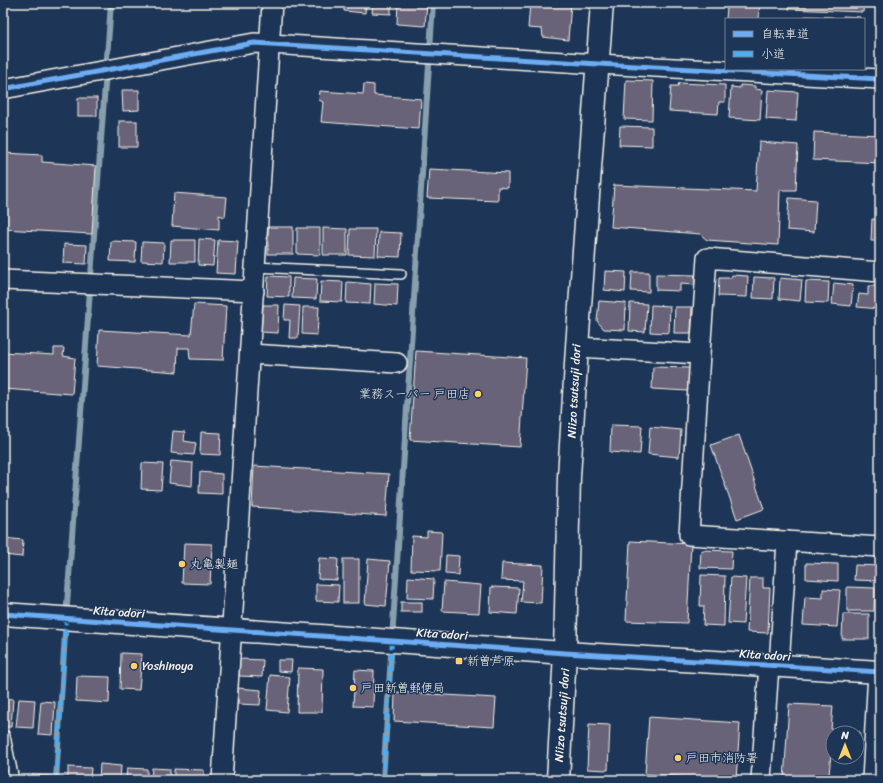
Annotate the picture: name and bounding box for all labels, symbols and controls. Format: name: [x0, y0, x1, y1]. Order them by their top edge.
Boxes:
legend: [725, 18, 865, 70]
text: 自転車道: [761, 23, 809, 45]
text: 小道: [761, 43, 785, 65]
street label: Niizo tsutsuji dori: [561, 343, 587, 439]
place label: 業務スーパー 戸田店: [359, 383, 470, 405]
marker: 業務スーパー 戸田店: [473, 389, 483, 399]
place label: 丸亀製麺: [190, 553, 238, 575]
marker: 丸亀製麺: [177, 559, 187, 569]
street label: Kita odori: [92, 599, 146, 625]
street label: Kita odori: [415, 621, 469, 647]
street label: Kita odori: [738, 642, 792, 668]
place label: 新曽芦原: [467, 650, 515, 672]
place label: Yoshinoya: [142, 655, 193, 677]
marker: 新曽芦原: [454, 656, 464, 666]
marker: Yoshinoya: [129, 661, 139, 671]
street label: Niizo tsutsuji dori: [548, 667, 576, 763]
place label: 戸田新曽郵便局: [361, 677, 445, 699]
marker: 戸田新曽郵便局: [348, 683, 358, 693]
north arrow: [825, 725, 865, 765]
text: N: [840, 726, 849, 745]
place label: 戸田市消防署: [686, 747, 758, 769]
marker: 戸田市消防署: [673, 753, 683, 763]

